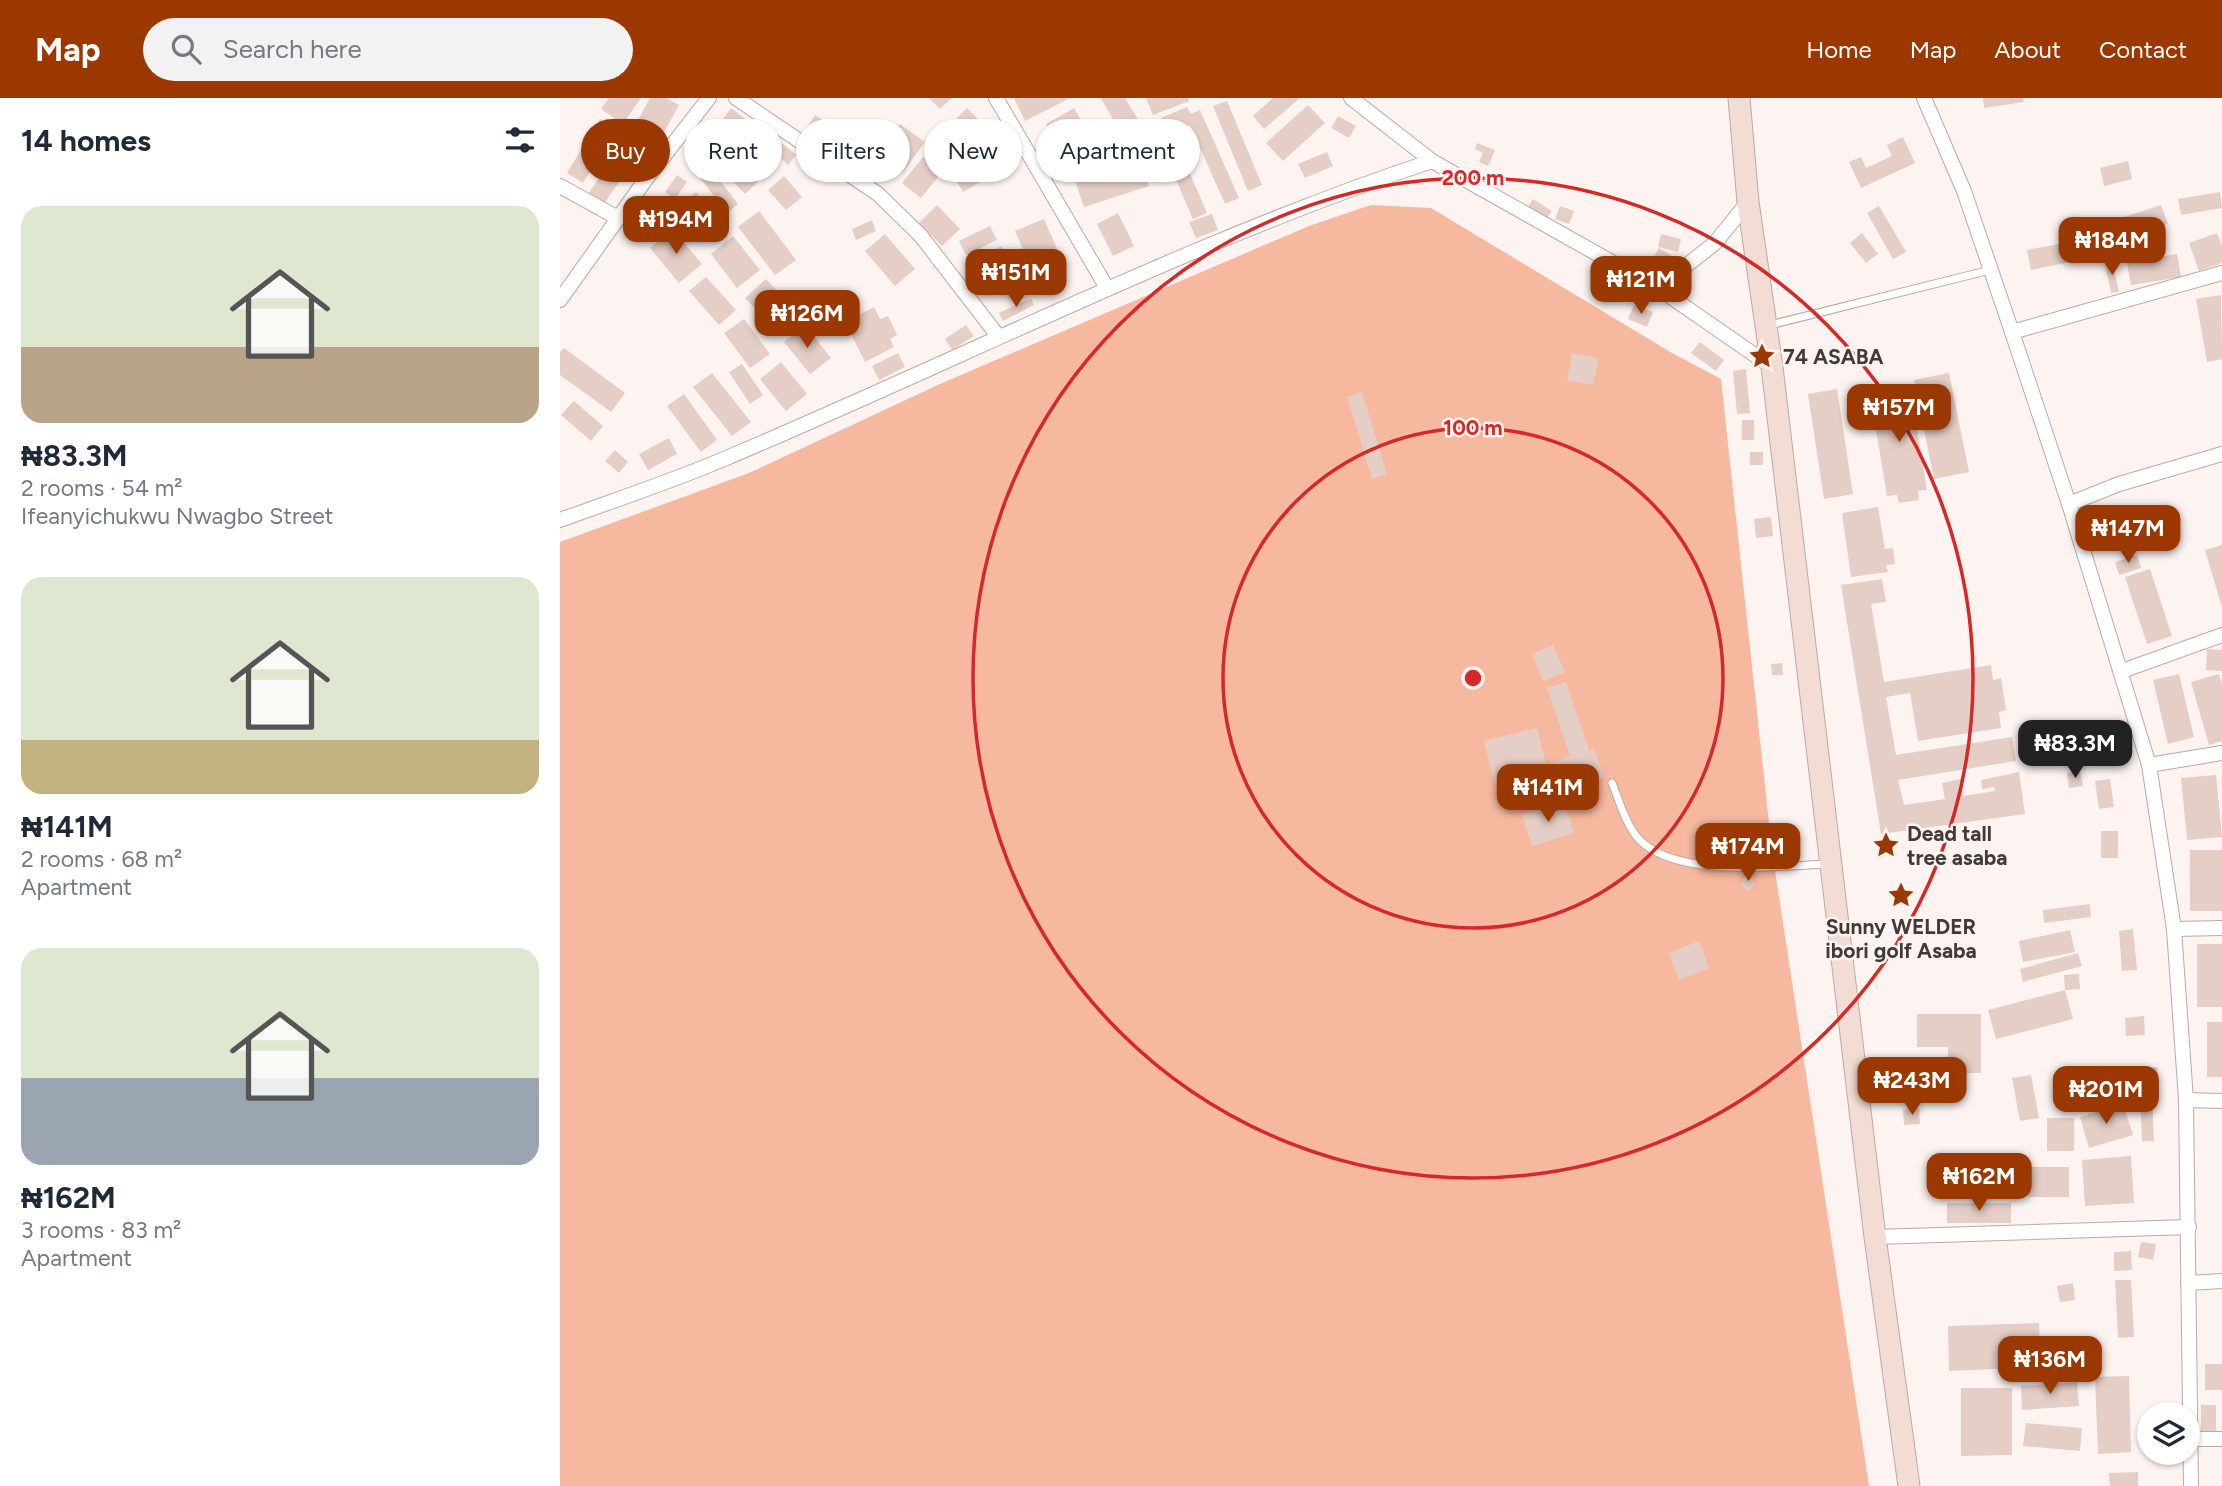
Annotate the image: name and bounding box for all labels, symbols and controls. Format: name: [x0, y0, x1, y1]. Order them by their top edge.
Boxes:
search box: [143, 18, 633, 81]
text: Map: [35, 30, 101, 69]
icon: search: [167, 30, 205, 68]
text: Search here: [223, 33, 362, 65]
text: Home: [1806, 35, 1872, 64]
text: Map: [1910, 35, 1956, 64]
text: About: [1994, 35, 2061, 64]
text: Contact: [2099, 35, 2187, 64]
chip: Buy: [581, 119, 670, 182]
chip: Rent: [684, 119, 782, 182]
chip: Filters: [796, 119, 910, 182]
chip: New: [924, 119, 1022, 182]
chip: Apartment: [1036, 119, 1200, 182]
icon: filters: [501, 121, 539, 159]
text: 14 homes: [21, 122, 151, 159]
text: 200 m: [1442, 165, 1504, 190]
pin: ₦194M: [627, 197, 725, 256]
text: ₦194M: [639, 205, 713, 233]
pin: ₦184M: [2063, 218, 2161, 277]
text: ₦184M: [2075, 226, 2149, 254]
pin: ₦151M: [967, 250, 1065, 309]
icon: home: [217, 251, 343, 377]
pin: ₦121M: [1592, 256, 1690, 316]
text: ₦151M: [981, 258, 1051, 286]
text: ₦121M: [1606, 265, 1676, 293]
pin: ₦126M: [758, 290, 856, 350]
text: ₦126M: [771, 299, 843, 327]
place icon: 74 ASABA: [1747, 341, 1777, 371]
place label: 74 ASABA: [1783, 344, 1884, 369]
pin: ₦157M: [1850, 384, 1948, 444]
text: ₦157M: [1863, 393, 1935, 421]
text: 100 m: [1443, 415, 1503, 440]
text: ₦83.3M: [21, 437, 128, 474]
text: 2 rooms · 54 m²: [21, 474, 183, 502]
text: Ifeanyichukwu Nwagbo Street: [21, 502, 334, 530]
pin: ₦147M: [2079, 505, 2177, 565]
text: ₦147M: [2091, 514, 2165, 542]
icon: home: [217, 622, 343, 748]
centre of rings: [1461, 666, 1485, 690]
pin: ₦83.3M: [2018, 720, 2132, 780]
text: ₦83.3M: [2034, 729, 2116, 757]
pin: ₦141M: [1499, 764, 1597, 824]
text: ₦141M: [1513, 773, 1583, 801]
text: ₦141M: [21, 808, 113, 845]
place label: Dead tall tree asaba: [1907, 821, 2008, 870]
pin: ₦174M: [1699, 824, 1797, 883]
place icon: Dead tall tree asaba: [1871, 830, 1901, 860]
text: ₦174M: [1711, 832, 1785, 860]
text: 2 rooms · 68 m²: [21, 845, 182, 873]
text: Apartment: [21, 873, 132, 901]
place icon: Sunny WELDER ibori golf Asaba: [1886, 880, 1916, 910]
place label: Sunny WELDER ibori golf Asaba: [1825, 914, 1977, 963]
icon: home: [217, 993, 343, 1119]
pin: ₦243M: [1863, 1058, 1961, 1117]
text: ₦243M: [1874, 1066, 1951, 1094]
pin: ₦201M: [2057, 1066, 2155, 1126]
text: ₦201M: [2069, 1075, 2143, 1103]
pin: ₦162M: [1930, 1154, 2028, 1213]
text: ₦162M: [1943, 1162, 2015, 1190]
text: ₦162M: [21, 1179, 116, 1216]
text: 3 rooms · 83 m²: [21, 1216, 181, 1244]
text: Apartment: [21, 1244, 132, 1272]
pin: ₦136M: [2001, 1336, 2099, 1396]
text: ₦136M: [2014, 1345, 2086, 1373]
map controls: [2137, 1402, 2200, 1465]
button: layers: [2137, 1402, 2200, 1465]

